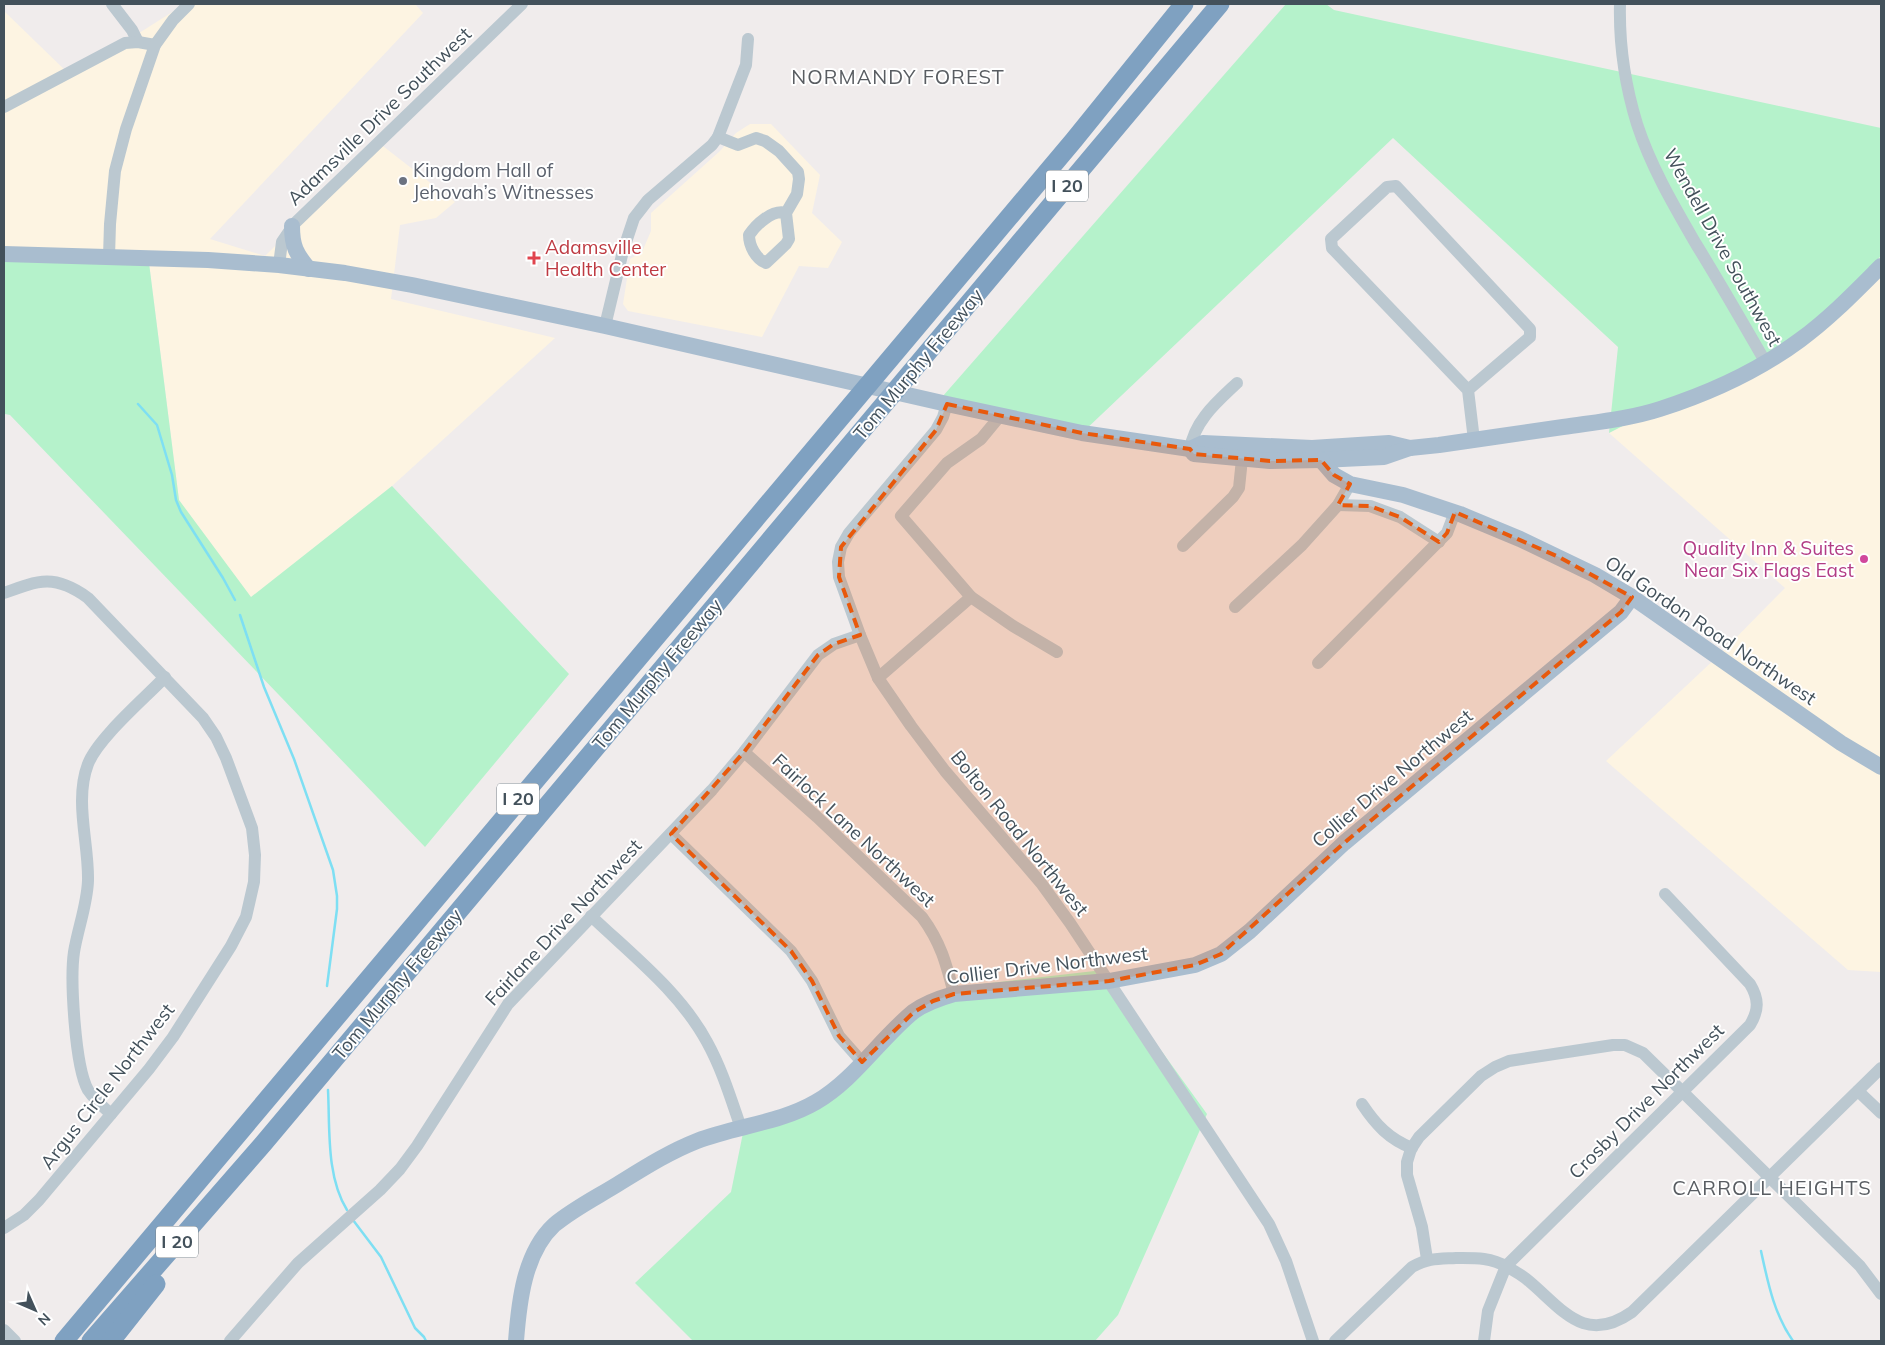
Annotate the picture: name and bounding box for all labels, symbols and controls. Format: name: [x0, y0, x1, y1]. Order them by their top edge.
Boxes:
street label: Adamsville Drive Southwest: [282, 22, 476, 210]
district label: NORMANDY FOREST: [791, 64, 1005, 89]
street label: Wendell Drive Southwest: [1659, 144, 1788, 350]
place label: Kingdom Hall of Jehovah’s Witnesses: [413, 158, 594, 204]
road number: I 20: [1046, 170, 1088, 202]
marker: Kingdom Hall of Jehovah’s Witnesses: [397, 175, 409, 187]
place label: Adamsville Health Center: [545, 235, 666, 281]
marker: Adamsville Health Center: [527, 251, 541, 265]
street label: Tom Murphy Freeway: [848, 284, 988, 444]
place label: Quality Inn & Suites Near Six Flags East: [1683, 536, 1854, 582]
street label: Old Gordon Road Northwest: [1601, 550, 1822, 710]
marker: Quality Inn & Suites Near Six Flags East: [1858, 553, 1870, 565]
street label: Tom Murphy Freeway: [587, 594, 727, 754]
street label: Collier Drive Northwest: [1307, 703, 1478, 852]
street label: Bolton Road Northwest: [946, 745, 1094, 921]
street label: Fairlock Lane Northwest: [768, 748, 941, 912]
road number: I 20: [497, 784, 539, 814]
street label: Fairlane Drive Northwest: [479, 833, 647, 1010]
street label: Tom Murphy Freeway: [327, 904, 467, 1064]
street label: Collier Drive Northwest: [945, 941, 1149, 989]
street label: Argus Circle Northwest: [35, 998, 179, 1174]
street label: Crosby Drive Northwest: [1563, 1018, 1729, 1184]
district label: CARROLL HEIGHTS: [1672, 1175, 1872, 1200]
road number: I 20: [156, 1226, 198, 1258]
north arrow: [10, 1285, 60, 1335]
text: N: [34, 1309, 54, 1329]

